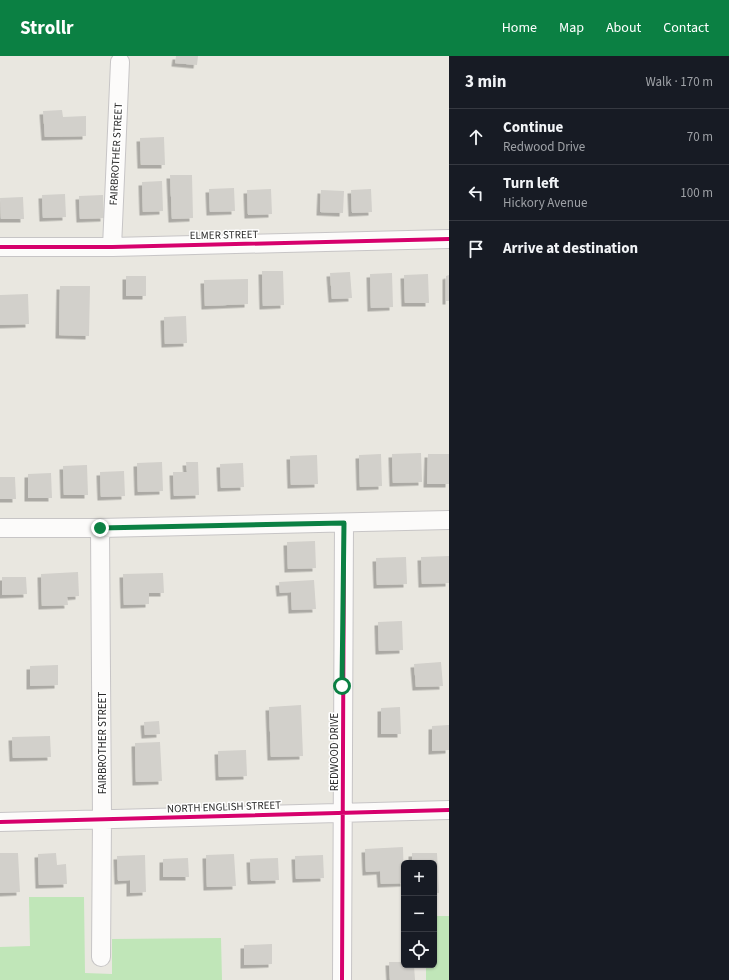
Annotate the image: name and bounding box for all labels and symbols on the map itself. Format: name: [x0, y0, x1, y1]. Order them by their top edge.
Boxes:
street label: FAIRBROTHER STREET: [106, 102, 126, 206]
street label: ELMER STREET: [190, 227, 259, 243]
route end: [91, 519, 109, 537]
route start: [333, 677, 351, 695]
street label: FAIRBROTHER STREET: [95, 692, 110, 794]
street label: REDWOOD DRIVE: [327, 713, 342, 791]
street label: NORTH ENGLISH STREET: [167, 798, 281, 816]

